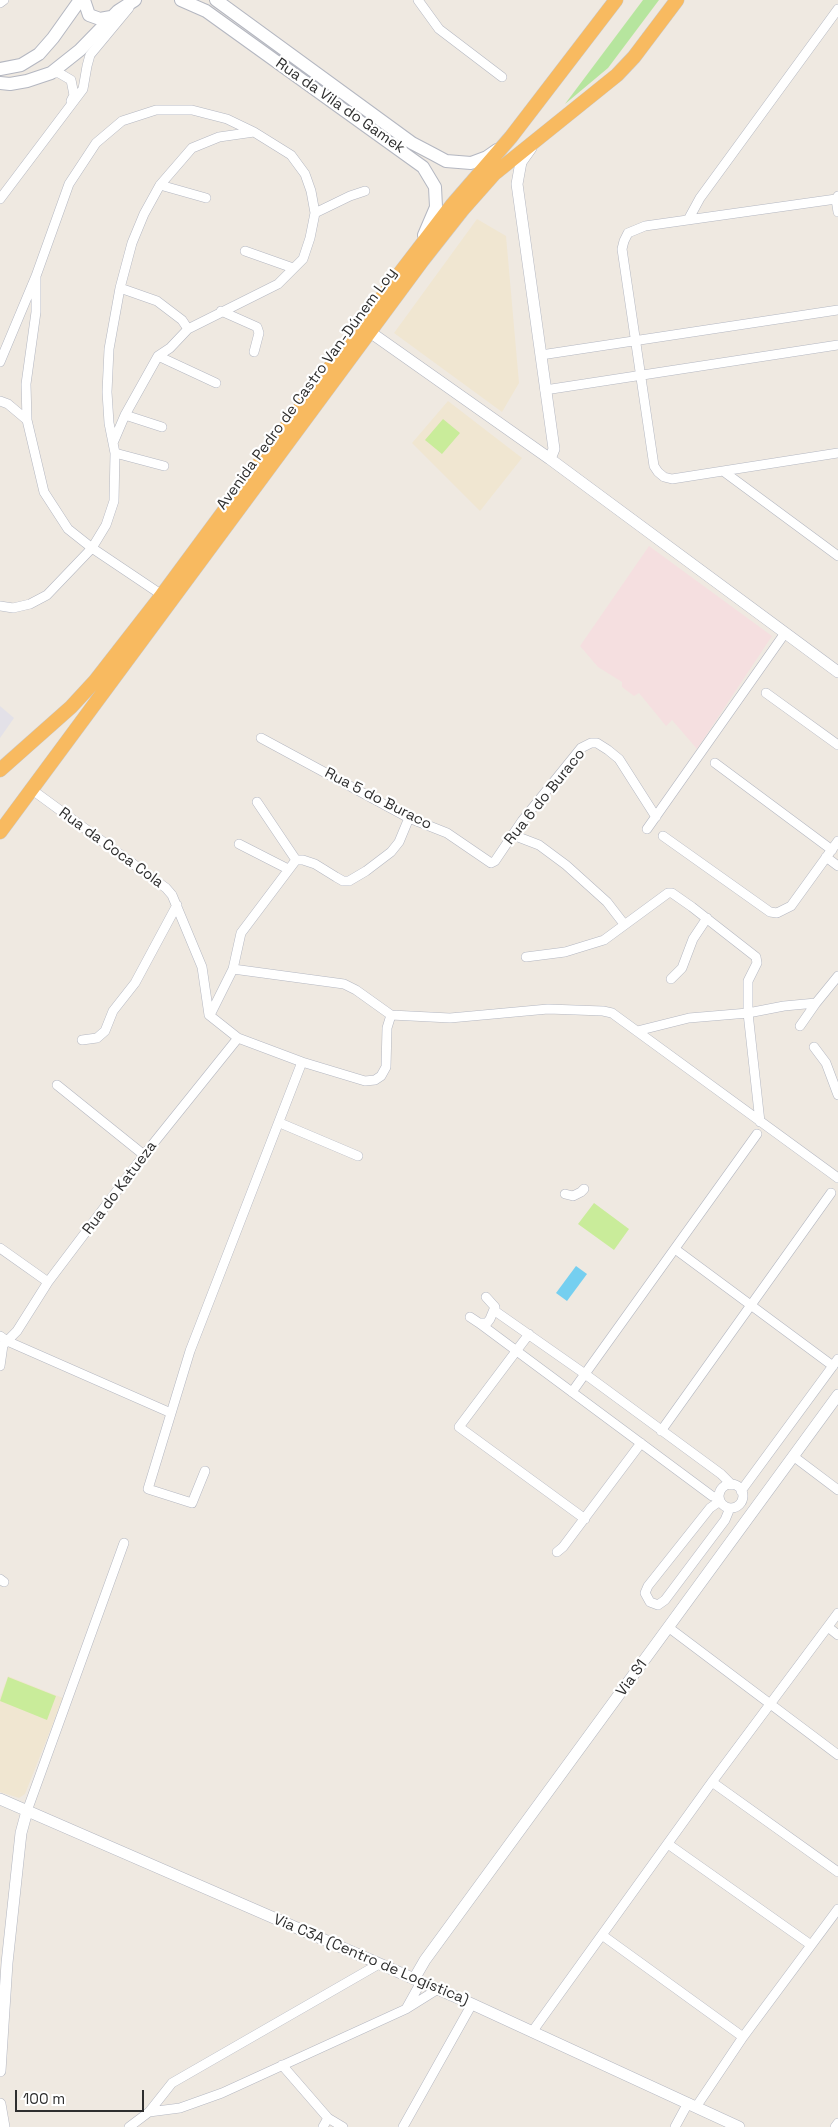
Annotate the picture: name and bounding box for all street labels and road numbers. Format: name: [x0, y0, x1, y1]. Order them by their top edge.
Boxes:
street label: Rua da Vila do Gamek: [272, 55, 408, 157]
street label: Avenida Pedro de Castro Van-Dúnem Loy: [213, 265, 401, 513]
street label: Rua 6 do Buraco: [501, 745, 589, 849]
street label: Rua 5 do Buraco: [321, 764, 435, 834]
street label: Rua da Coca Cola: [55, 804, 167, 892]
street label: Rua do Katueza: [79, 1138, 161, 1238]
street label: Via S1: [613, 1656, 651, 1700]
street label: Via C3A (Centro de Logística): [271, 1911, 471, 2009]

